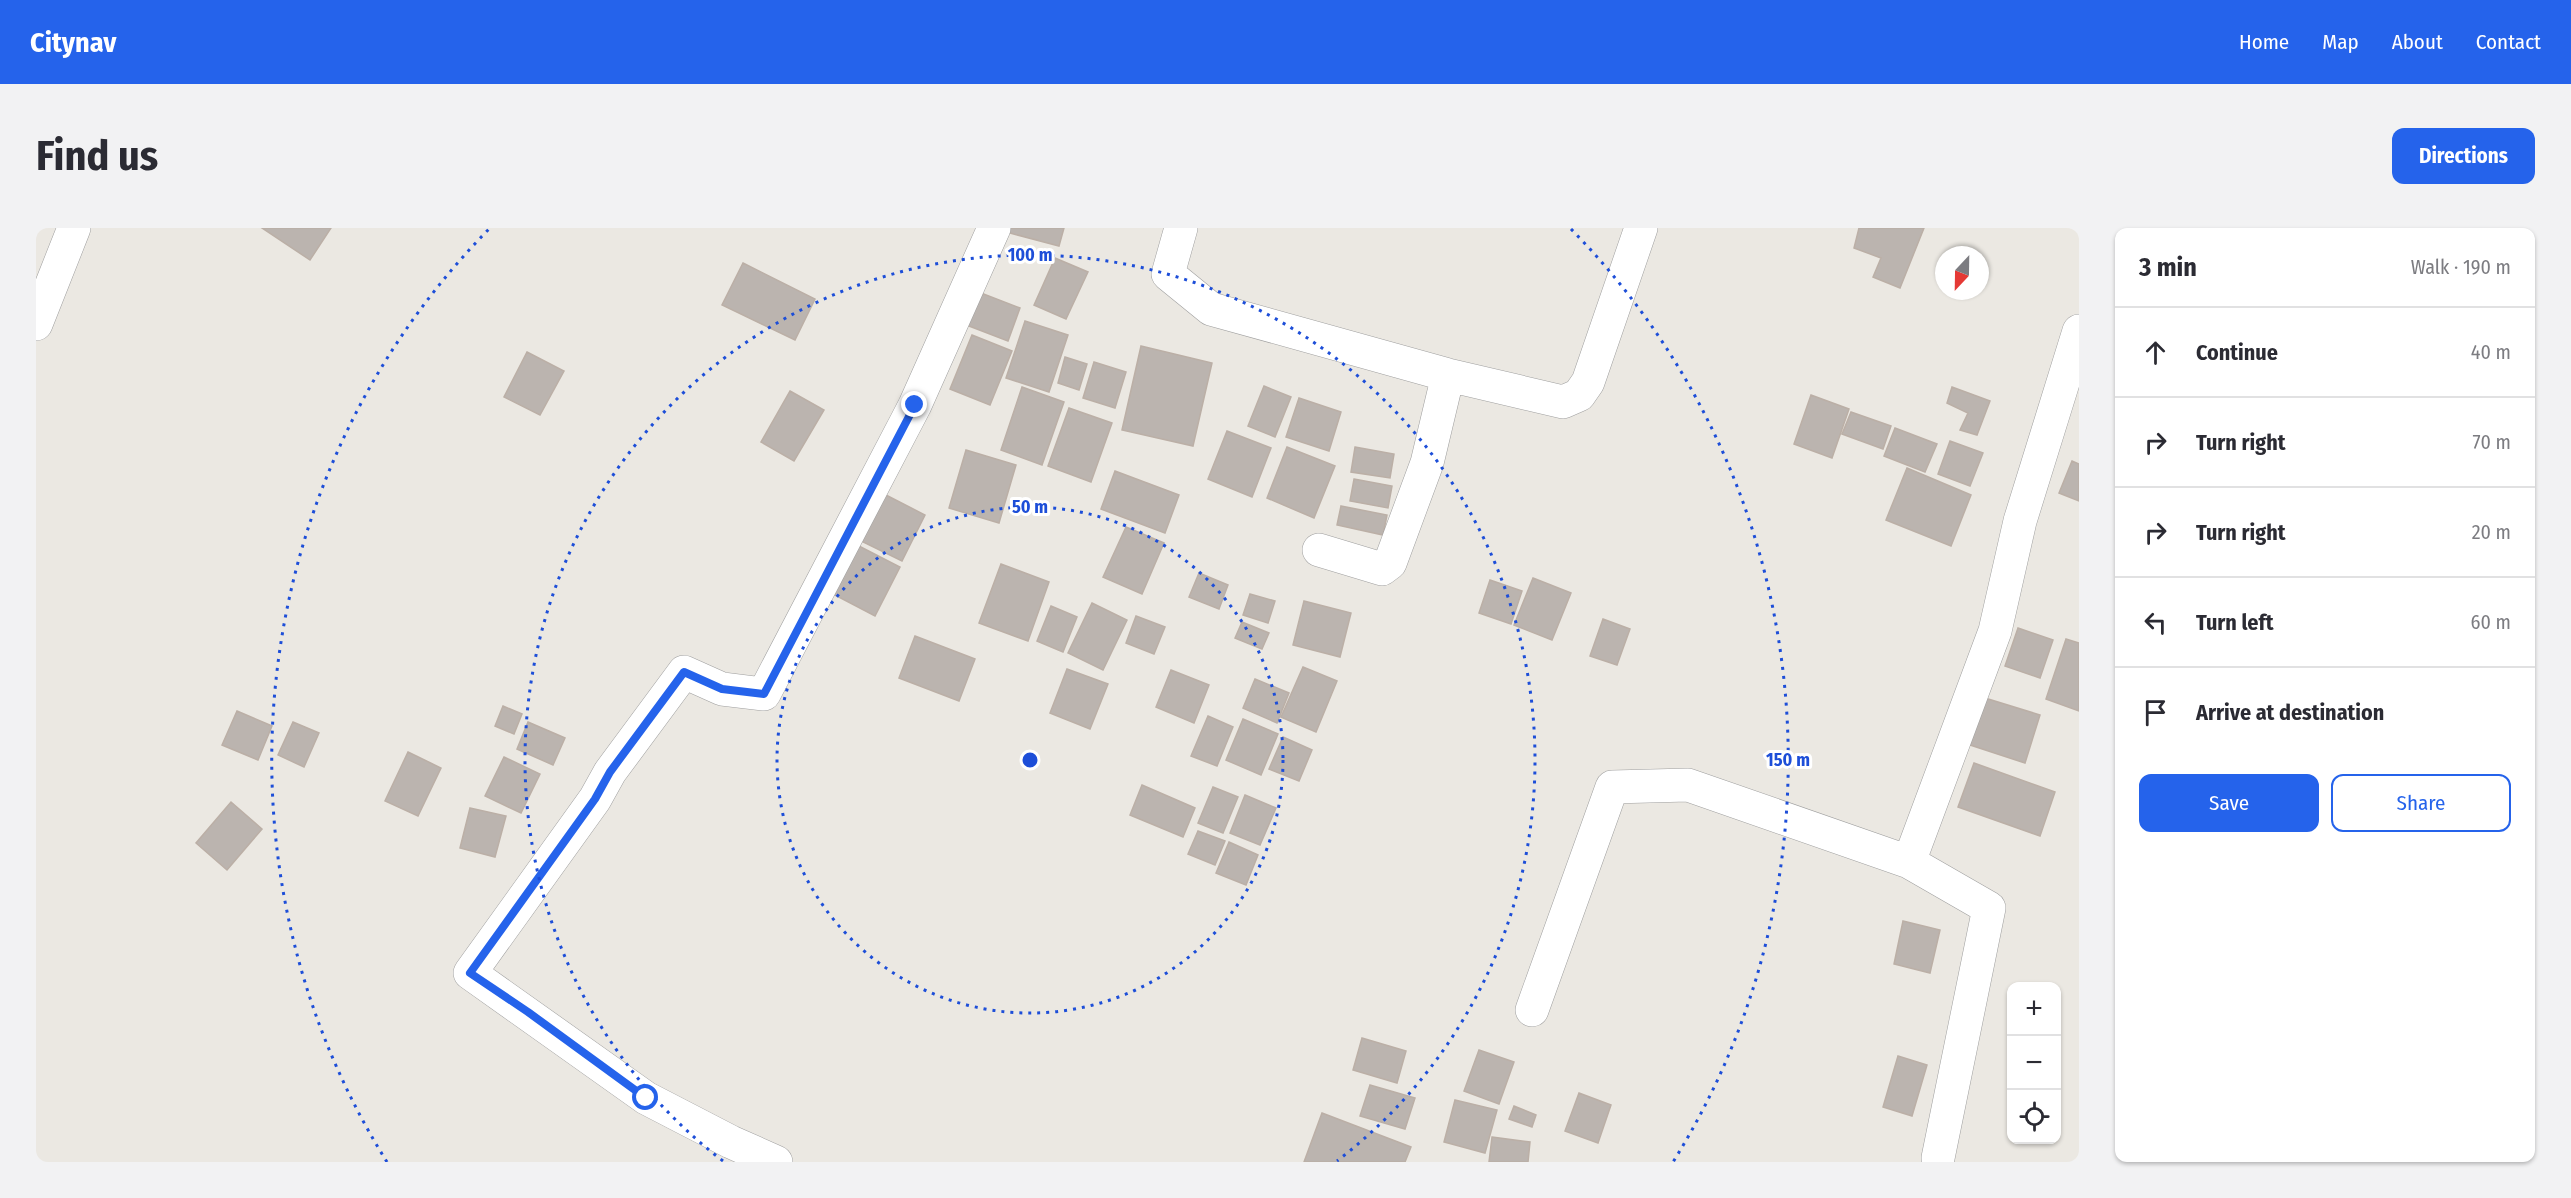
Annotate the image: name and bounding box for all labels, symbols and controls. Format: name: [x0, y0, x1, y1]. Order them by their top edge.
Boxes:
text: Citynav: [30, 26, 116, 59]
text: Home: [2239, 29, 2289, 55]
text: Map: [2322, 29, 2359, 55]
text: About: [2392, 29, 2443, 55]
text: Contact: [2476, 29, 2541, 55]
button: Directions: [2392, 128, 2535, 184]
text: Find us: [36, 131, 158, 181]
text: 100 m: [1008, 244, 1052, 266]
north arrow: [1935, 246, 1989, 300]
text: 3 min: [2139, 252, 2197, 283]
text: Walk · 190 m: [2411, 255, 2511, 279]
icon: ahead: [2139, 336, 2172, 369]
text: Continue: [2196, 339, 2278, 366]
text: 40 m: [2471, 340, 2511, 364]
route end: [901, 391, 927, 417]
icon: right: [2139, 426, 2172, 459]
text: Turn right: [2196, 429, 2285, 456]
text: 70 m: [2473, 430, 2511, 454]
text: 50 m: [1012, 496, 1048, 518]
icon: right: [2139, 516, 2172, 549]
text: Turn right: [2196, 519, 2285, 546]
text: 20 m: [2472, 520, 2511, 544]
icon: left: [2139, 606, 2172, 639]
text: Turn left: [2196, 609, 2274, 636]
text: 60 m: [2471, 610, 2511, 634]
icon: arrive: [2139, 696, 2172, 729]
text: Arrive at destination: [2196, 699, 2384, 726]
text: 150 m: [1766, 749, 1810, 771]
centre of rings: [1020, 750, 1040, 770]
button: Save: [2139, 774, 2319, 832]
button: Share: [2331, 774, 2511, 832]
map controls: [2007, 982, 2061, 1144]
button: +: [2007, 982, 2061, 1036]
button: −: [2007, 1036, 2061, 1090]
route start: [632, 1084, 658, 1110]
button: locate: [2007, 1090, 2061, 1144]

